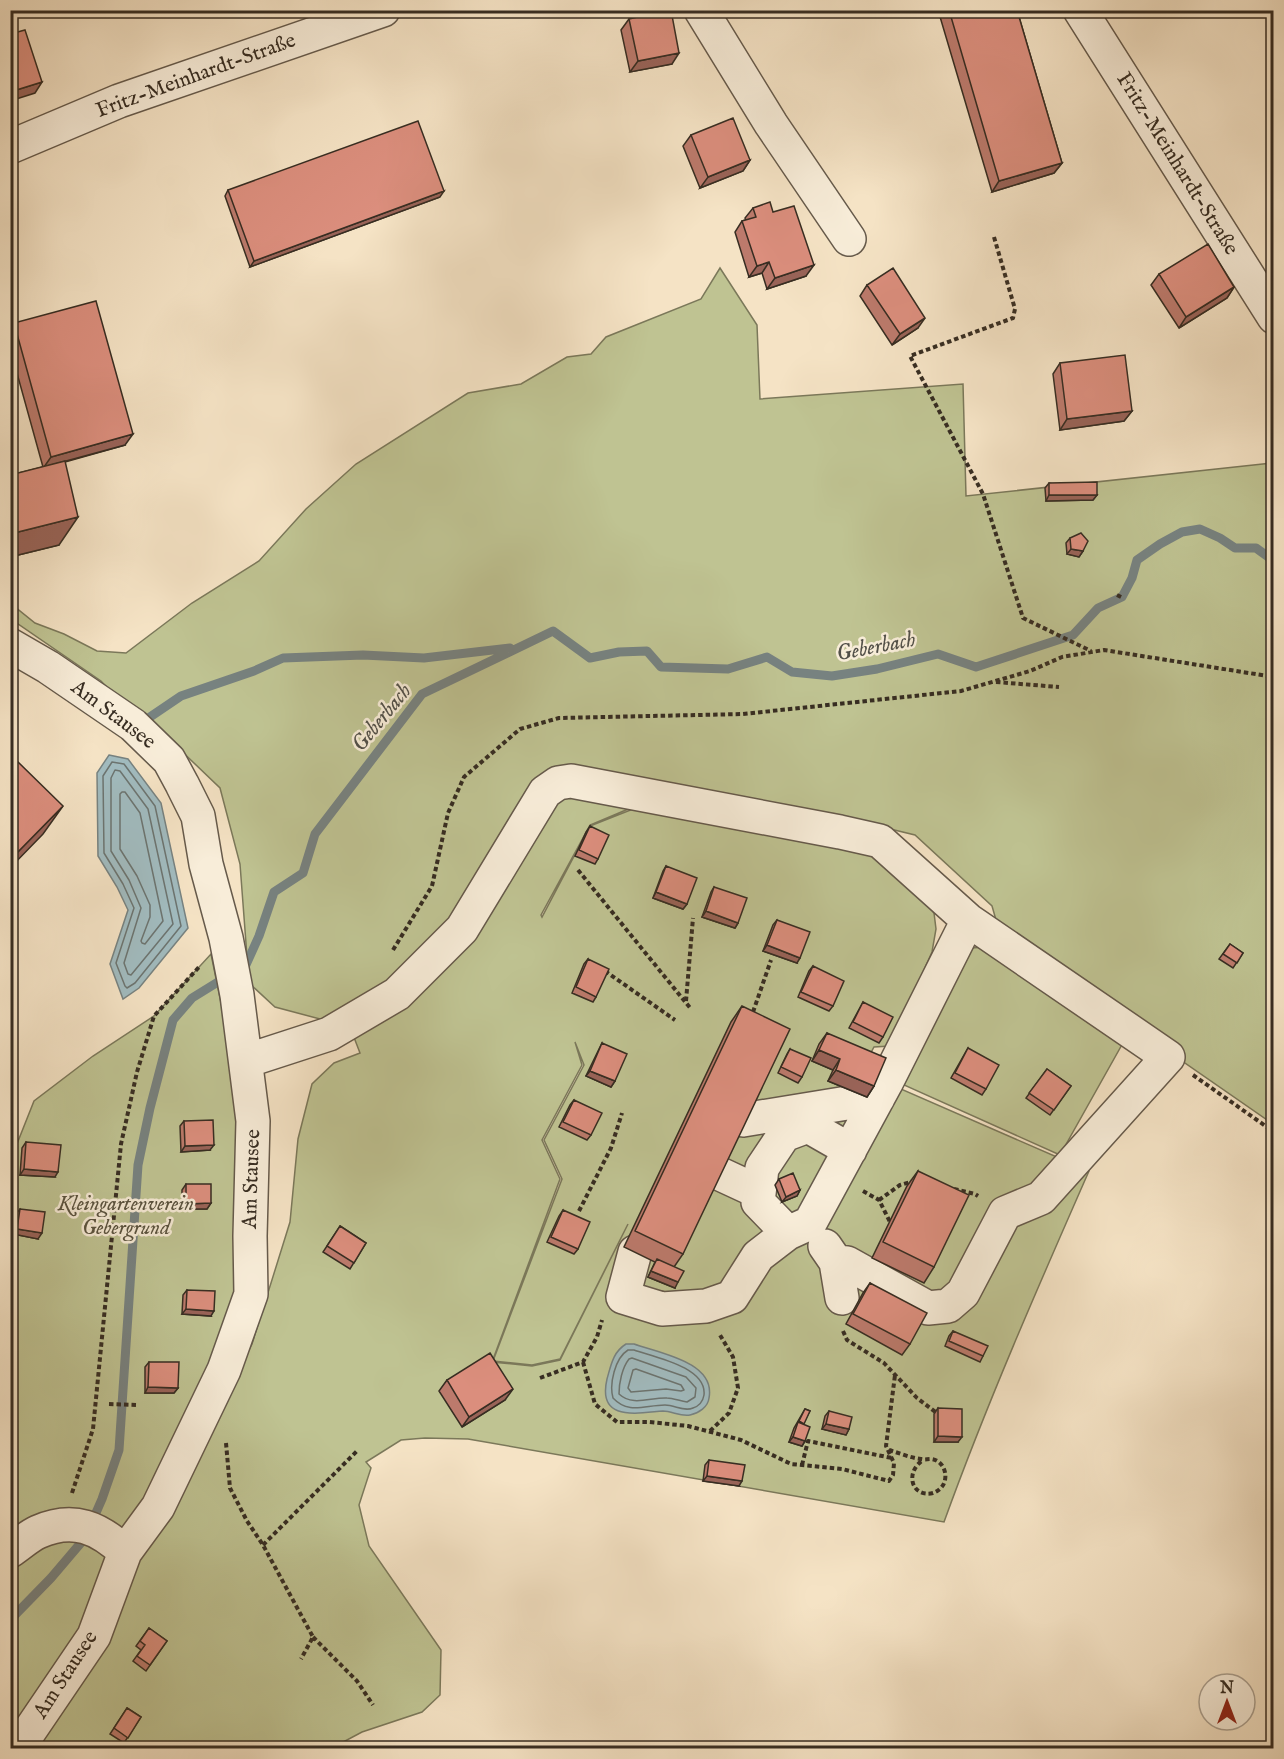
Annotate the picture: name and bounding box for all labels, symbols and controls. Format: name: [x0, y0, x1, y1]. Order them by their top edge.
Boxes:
street label: Fritz-Meinhardt-Straße: [93, 27, 300, 125]
street label: Fritz-Meinhardt-Straße: [1110, 68, 1244, 261]
water label: Geberbach: [834, 626, 918, 668]
street label: Am Stausee: [64, 674, 161, 756]
water label: Geberbach: [346, 678, 418, 758]
street label: Am Stausee: [237, 1128, 267, 1230]
park label: Kleingartenverein Gebergrund: [57, 1191, 194, 1242]
street label: Am Stausee: [27, 1626, 105, 1725]
north arrow: [1197, 1672, 1257, 1732]
text: N: [1219, 1679, 1234, 1699]

